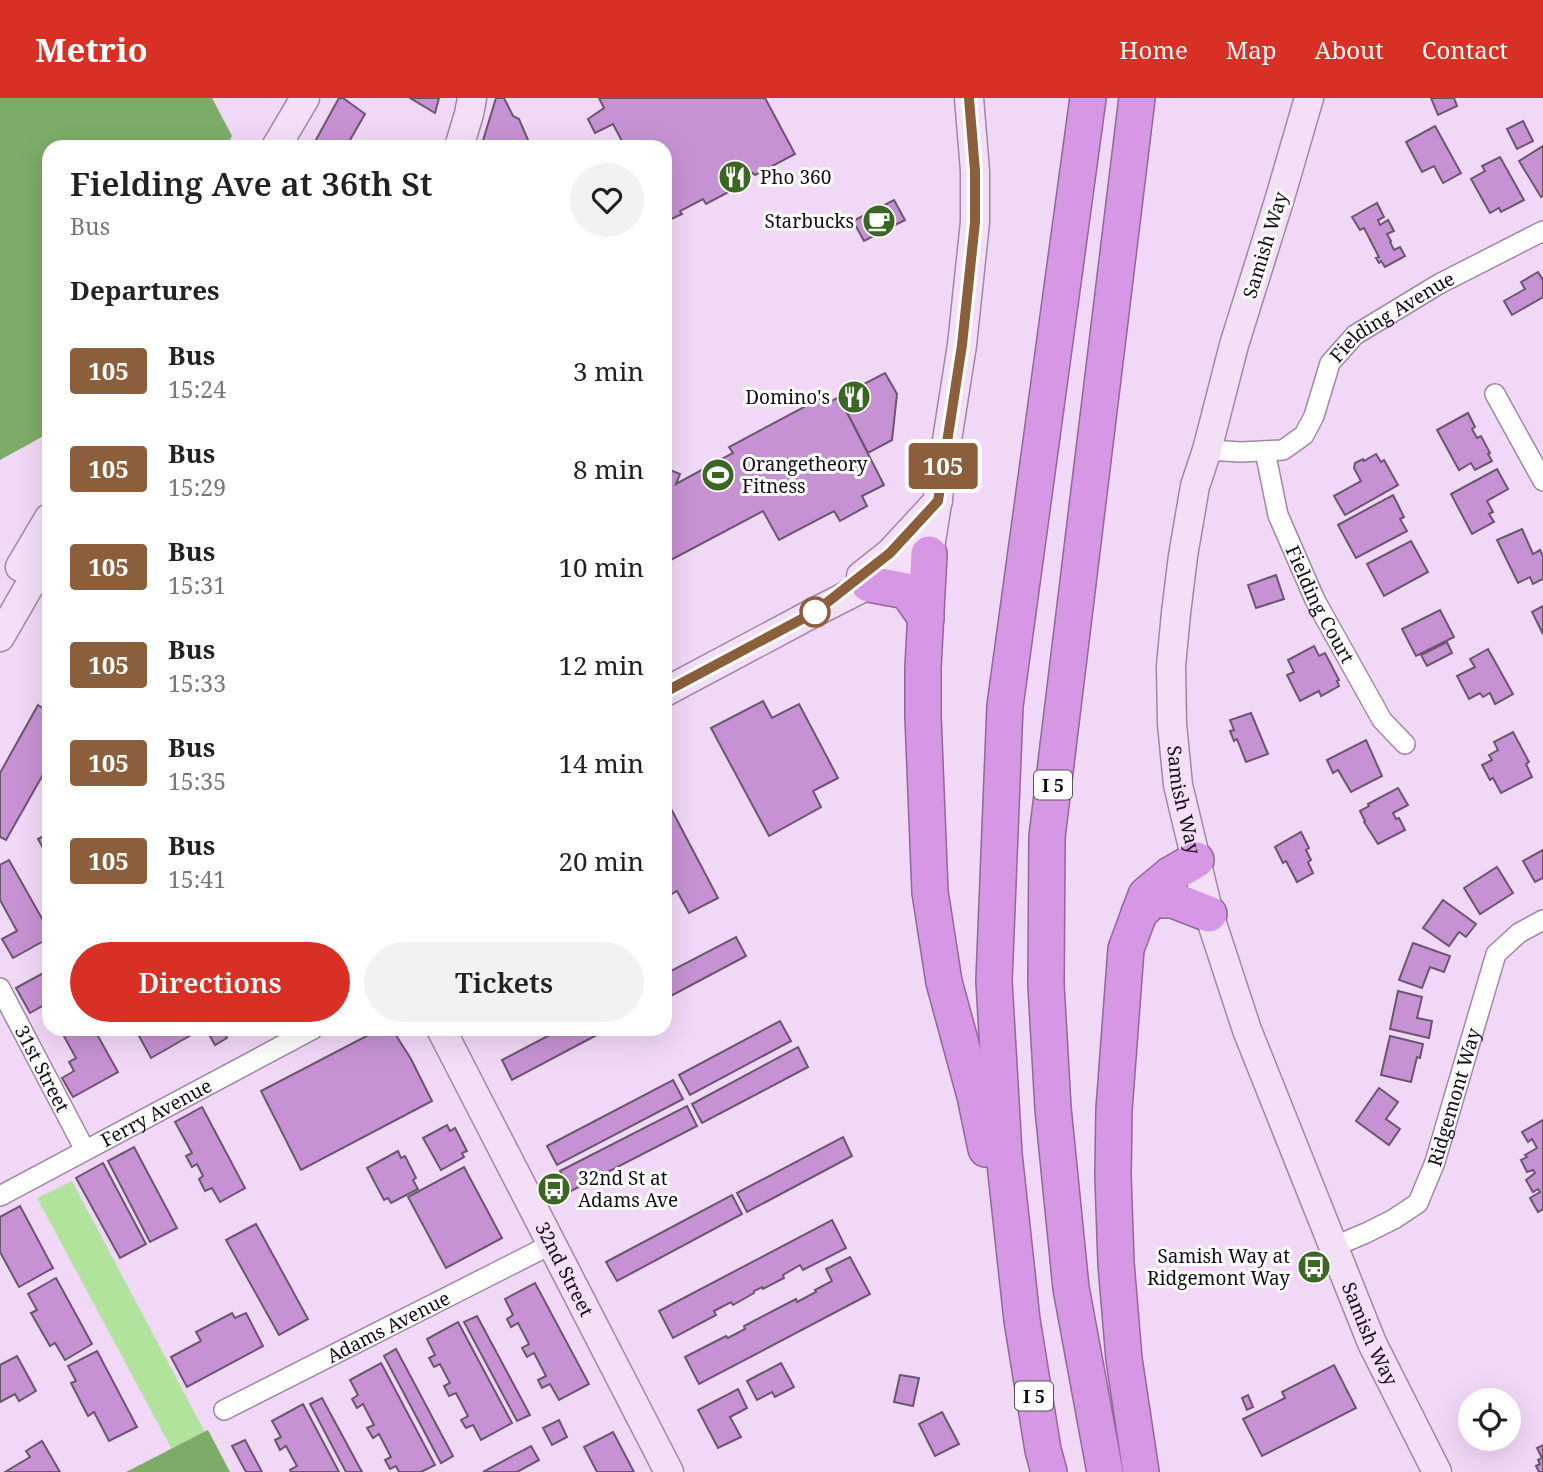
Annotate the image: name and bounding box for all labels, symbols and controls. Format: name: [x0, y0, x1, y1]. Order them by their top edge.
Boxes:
text: Metrio: [35, 27, 148, 72]
text: Home: [1119, 33, 1188, 66]
text: Map: [1226, 33, 1277, 66]
text: About: [1315, 33, 1384, 66]
text: Contact: [1422, 33, 1508, 66]
restaurant icon: Pho 360: [716, 158, 754, 196]
text: Fielding Ave at 36th St: [70, 161, 433, 206]
button: heart: [570, 163, 644, 237]
place label: Pho 360: [760, 164, 831, 190]
street label: Samish Way: [1236, 188, 1294, 302]
cafe icon: Starbucks: [860, 202, 898, 240]
place label: Starbucks: [765, 208, 854, 234]
text: Bus: [70, 210, 110, 242]
street label: Fielding Avenue: [1324, 265, 1459, 368]
text: Departures: [70, 272, 220, 308]
text: Bus: [168, 337, 215, 373]
text: 3 min: [573, 353, 644, 389]
text: 105: [88, 354, 129, 387]
text: 15:24: [168, 373, 226, 405]
restaurant icon: Domino's: [835, 378, 873, 416]
place label: Domino's: [745, 384, 830, 410]
text: Bus: [168, 435, 215, 471]
line badge: 105: [903, 443, 983, 489]
text: 105: [923, 449, 963, 482]
text: 8 min: [573, 451, 644, 487]
place label: Orangetheory Fitness: [742, 451, 868, 499]
text: 105: [88, 452, 129, 485]
sports icon: Orangetheory Fitness: [699, 456, 737, 494]
text: 15:29: [168, 471, 226, 503]
text: Bus: [168, 533, 215, 569]
street label: Fielding Court: [1280, 541, 1361, 668]
text: 10 min: [559, 549, 644, 585]
text: 105: [88, 550, 129, 583]
text: 15:31: [168, 569, 226, 601]
unlabelled marker: [800, 597, 830, 627]
text: Bus: [168, 631, 215, 667]
text: 12 min: [559, 647, 644, 683]
text: 105: [88, 648, 129, 681]
text: 15:33: [168, 667, 226, 699]
text: Bus: [168, 729, 215, 765]
street label: Samish Way: [1161, 744, 1207, 857]
text: 14 min: [559, 745, 644, 781]
text: 105: [88, 746, 129, 779]
text: 15:35: [168, 765, 226, 797]
road number: I 5: [1034, 770, 1072, 800]
text: Bus: [168, 827, 215, 863]
text: 20 min: [559, 843, 644, 879]
text: 105: [88, 844, 129, 877]
text: 15:41: [168, 863, 226, 895]
button: Directions: [70, 942, 350, 1022]
button: Tickets: [364, 942, 644, 1022]
street label: 31st Street: [9, 1021, 76, 1117]
street label: Ridgemont Way: [1421, 1025, 1487, 1169]
street label: Ferry Avenue: [96, 1072, 216, 1153]
place label: 32nd St at Adams Ave: [578, 1165, 678, 1213]
bus stop icon: 32nd St at Adams Ave: [535, 1170, 573, 1208]
street label: 32nd Street: [529, 1217, 600, 1321]
place label: Samish Way at Ridgemont Way: [1147, 1243, 1290, 1291]
bus stop icon: Samish Way at Ridgemont Way: [1295, 1248, 1333, 1286]
street label: Samish Way: [1336, 1278, 1404, 1390]
street label: Adams Avenue: [322, 1285, 454, 1369]
road number: I 5: [1015, 1381, 1053, 1410]
map controls: [1458, 1388, 1521, 1451]
button: locate: [1458, 1388, 1521, 1451]

